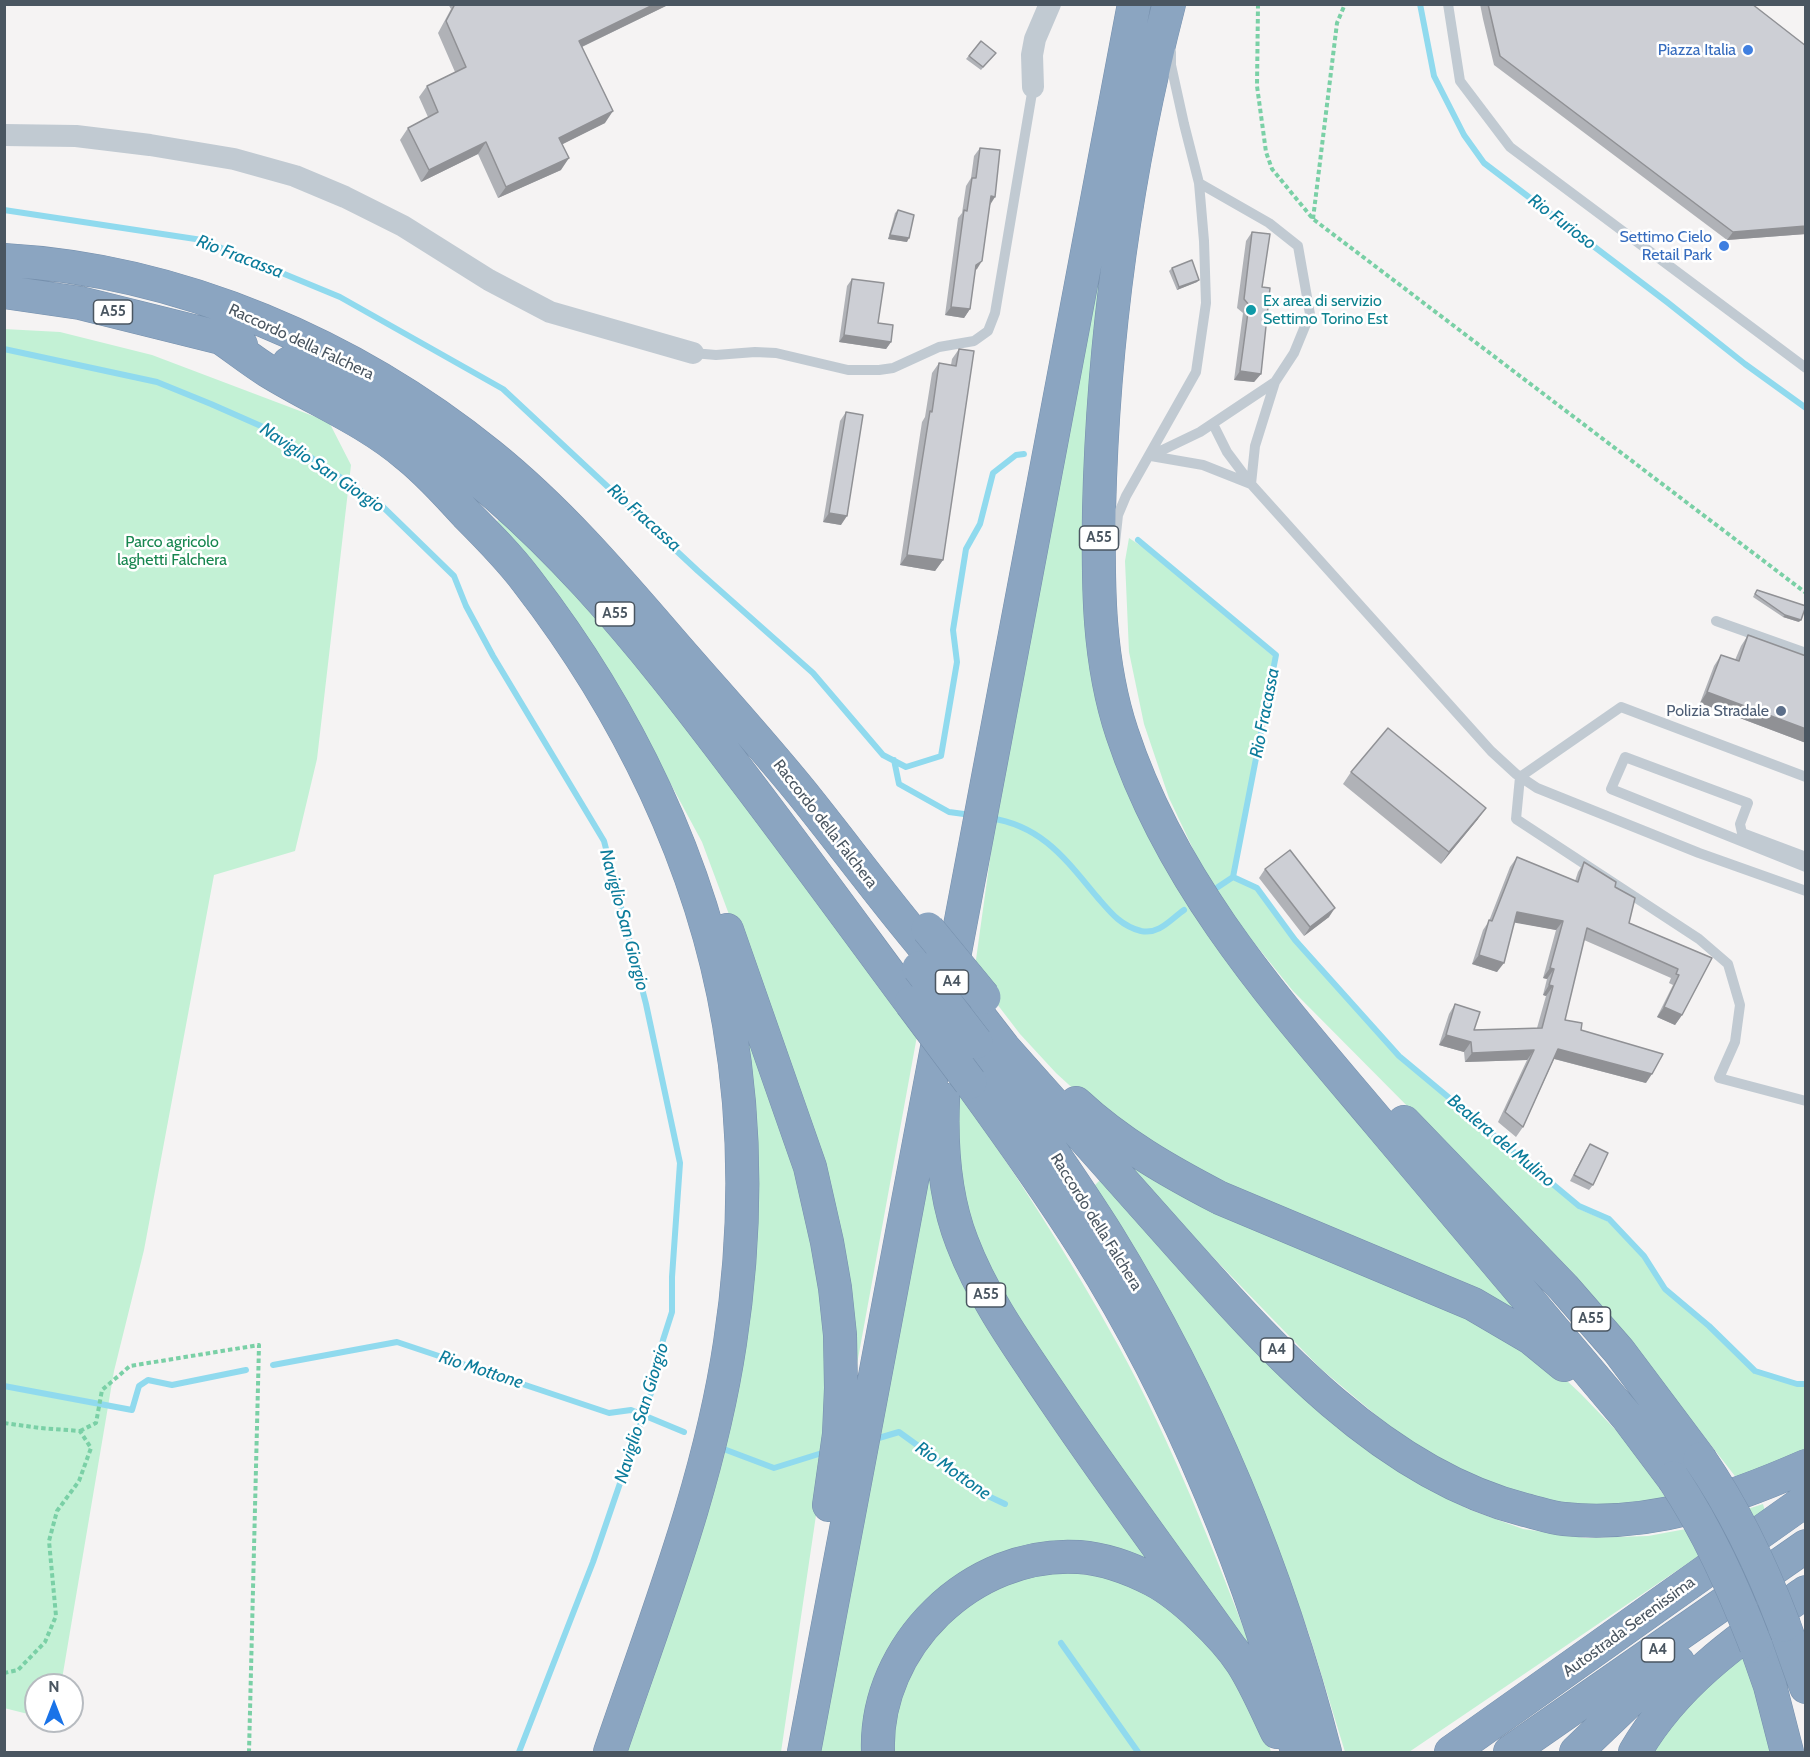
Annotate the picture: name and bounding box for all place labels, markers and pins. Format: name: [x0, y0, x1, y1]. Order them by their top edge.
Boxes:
place label: Piazza Italia: [1658, 40, 1736, 60]
marker: Piazza Italia: [1741, 43, 1755, 57]
place label: Settimo Cielo Retail Park: [1619, 227, 1712, 265]
marker: Settimo Cielo Retail Park: [1717, 239, 1731, 253]
place label: Ex area di servizio Settimo Torino Est: [1263, 291, 1388, 329]
marker: Ex area di servizio Settimo Torino Est: [1244, 303, 1258, 317]
place label: Polizia Stradale: [1666, 701, 1769, 721]
marker: Polizia Stradale: [1774, 704, 1788, 718]

